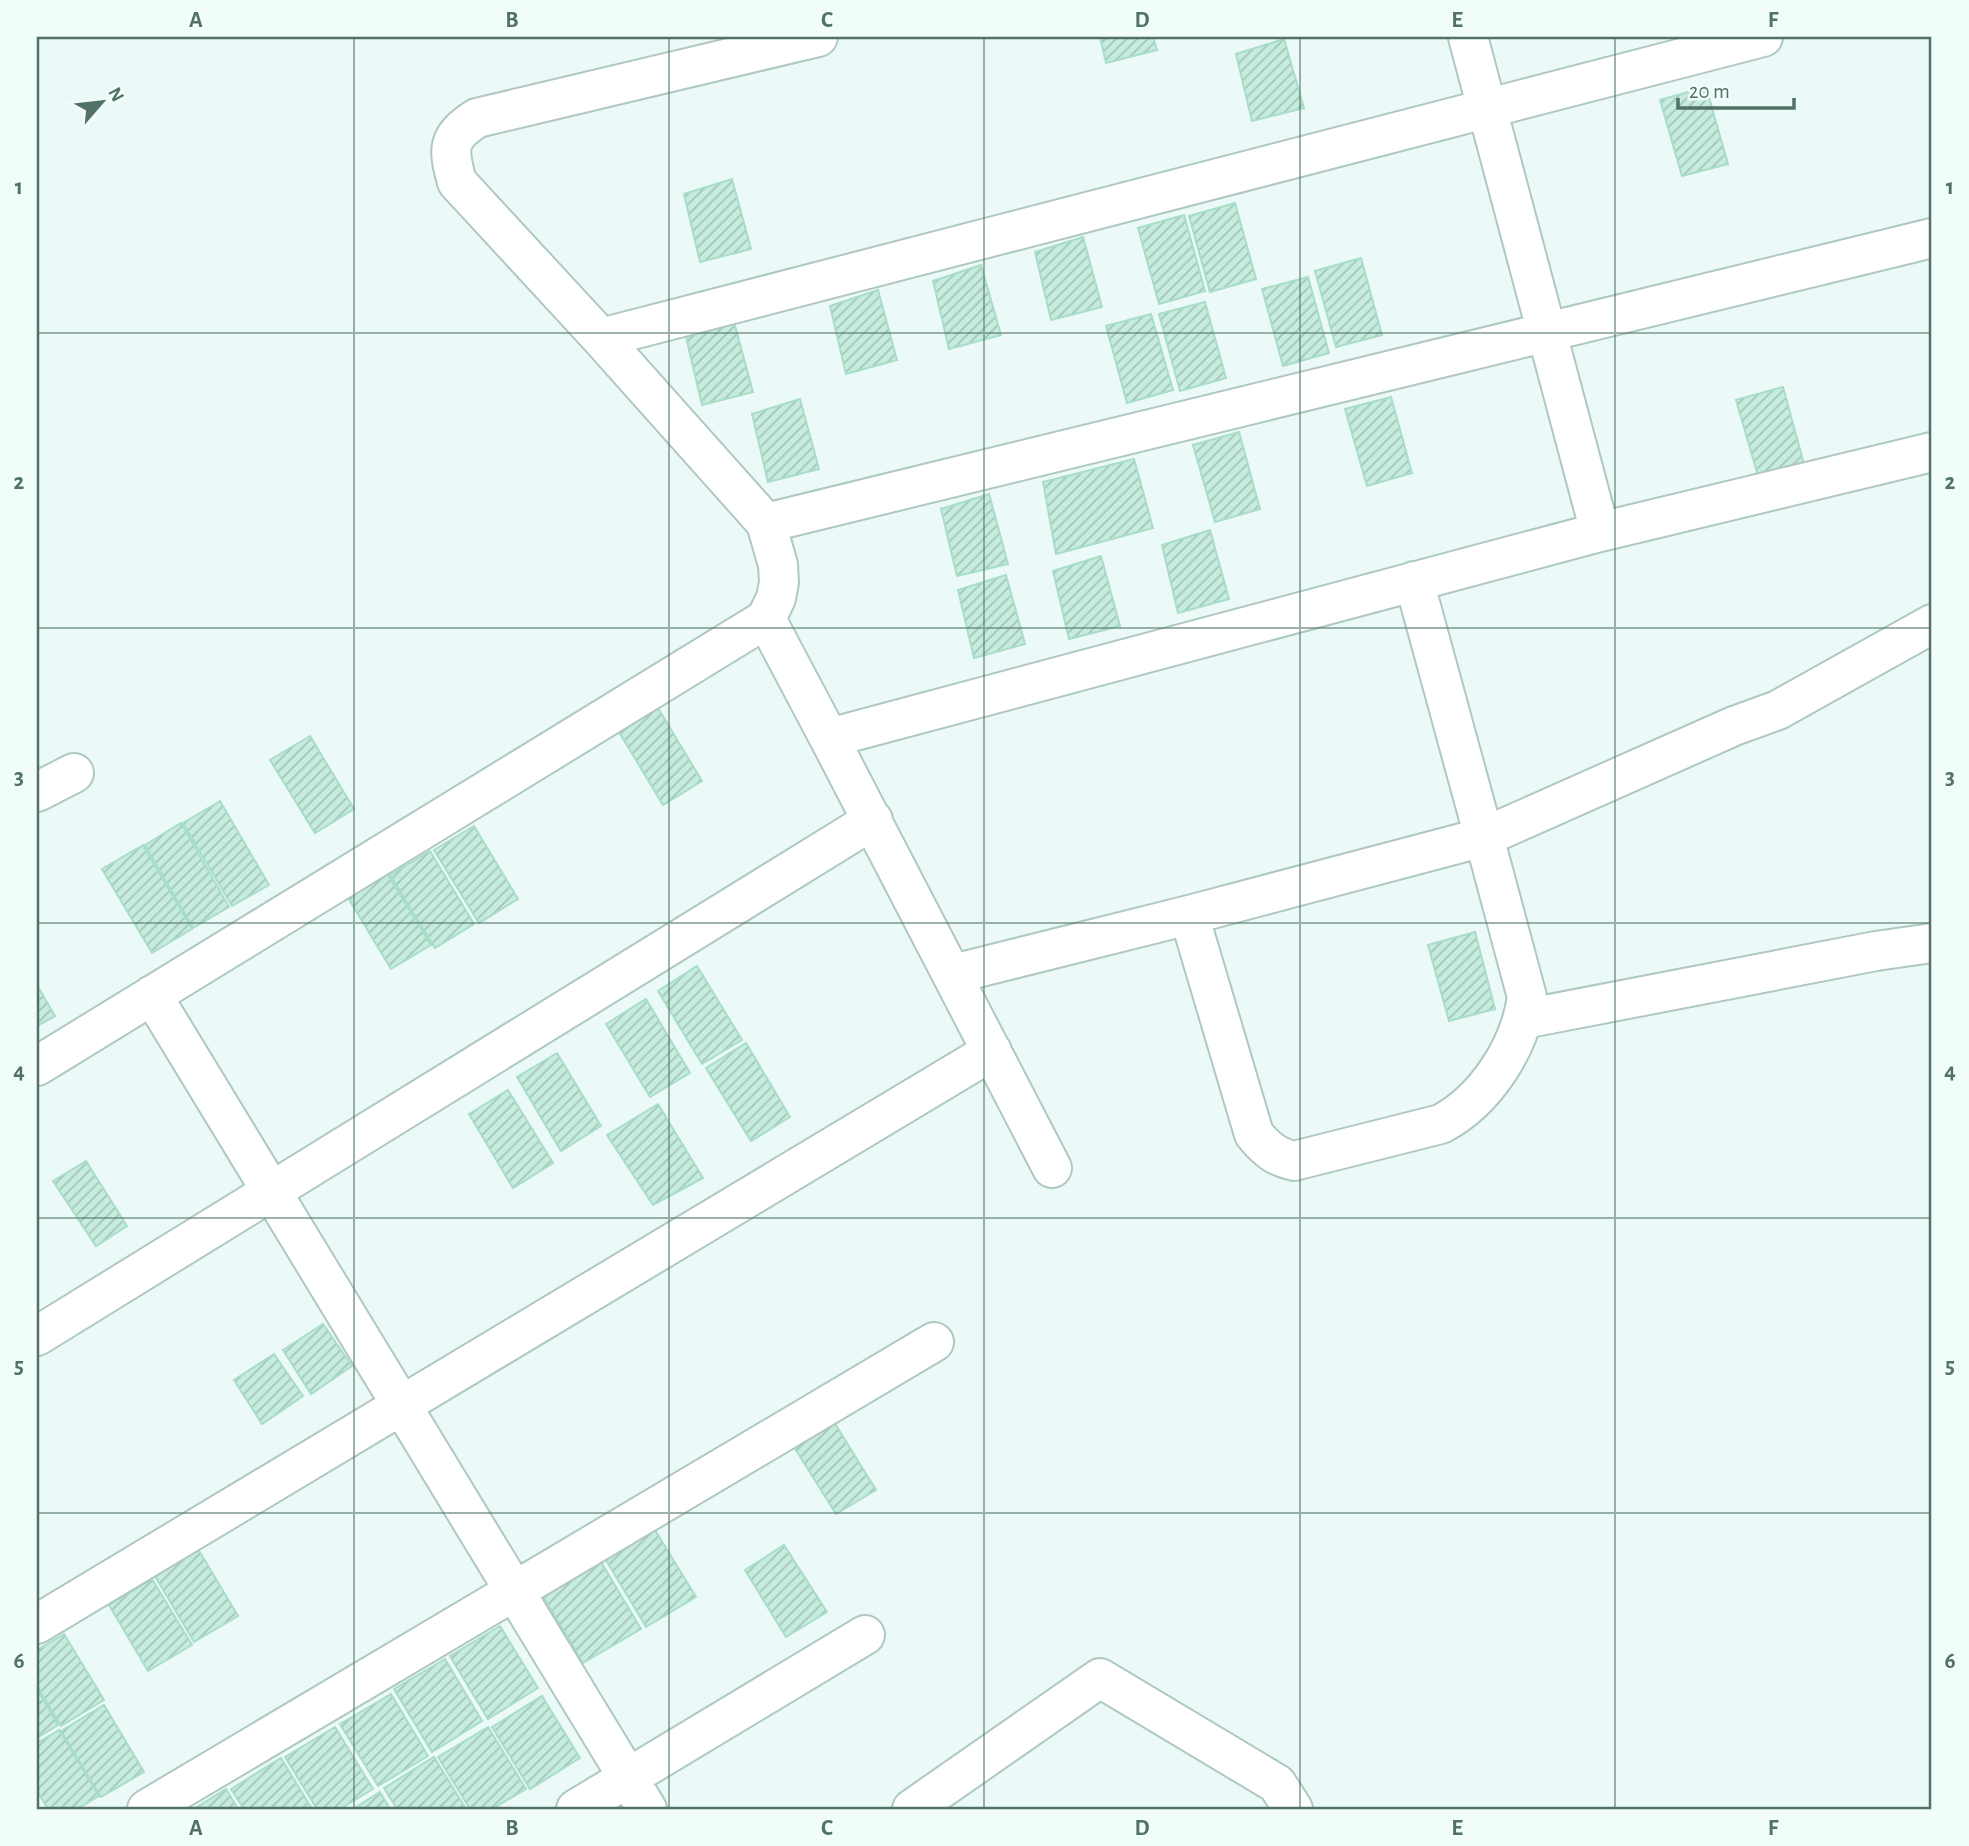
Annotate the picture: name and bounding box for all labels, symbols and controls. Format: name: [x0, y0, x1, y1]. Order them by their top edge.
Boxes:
text: A: [189, 9, 203, 32]
text: B: [505, 9, 519, 32]
text: C: [821, 9, 833, 32]
text: D: [1134, 9, 1150, 32]
text: E: [1451, 9, 1463, 32]
text: F: [1768, 9, 1779, 32]
north arrow: [66, 66, 136, 136]
scale bar: [1678, 66, 1794, 110]
text: 20 m: [1689, 81, 1730, 102]
text: N: [104, 84, 127, 105]
text: 1: [15, 176, 23, 199]
text: 1: [1946, 176, 1954, 199]
text: 2: [14, 471, 25, 494]
text: 2: [1945, 471, 1956, 494]
text: 3: [14, 766, 24, 789]
text: 3: [1945, 766, 1955, 789]
text: 4: [13, 1060, 25, 1083]
text: 4: [1944, 1060, 1956, 1083]
text: 5: [14, 1355, 24, 1378]
text: 5: [1945, 1355, 1955, 1378]
text: 6: [13, 1650, 25, 1673]
text: 6: [1944, 1650, 1956, 1673]
text: A: [189, 1817, 203, 1840]
text: B: [505, 1817, 519, 1840]
text: C: [821, 1817, 833, 1840]
text: D: [1134, 1817, 1150, 1840]
text: E: [1451, 1817, 1463, 1840]
text: F: [1768, 1817, 1779, 1840]

